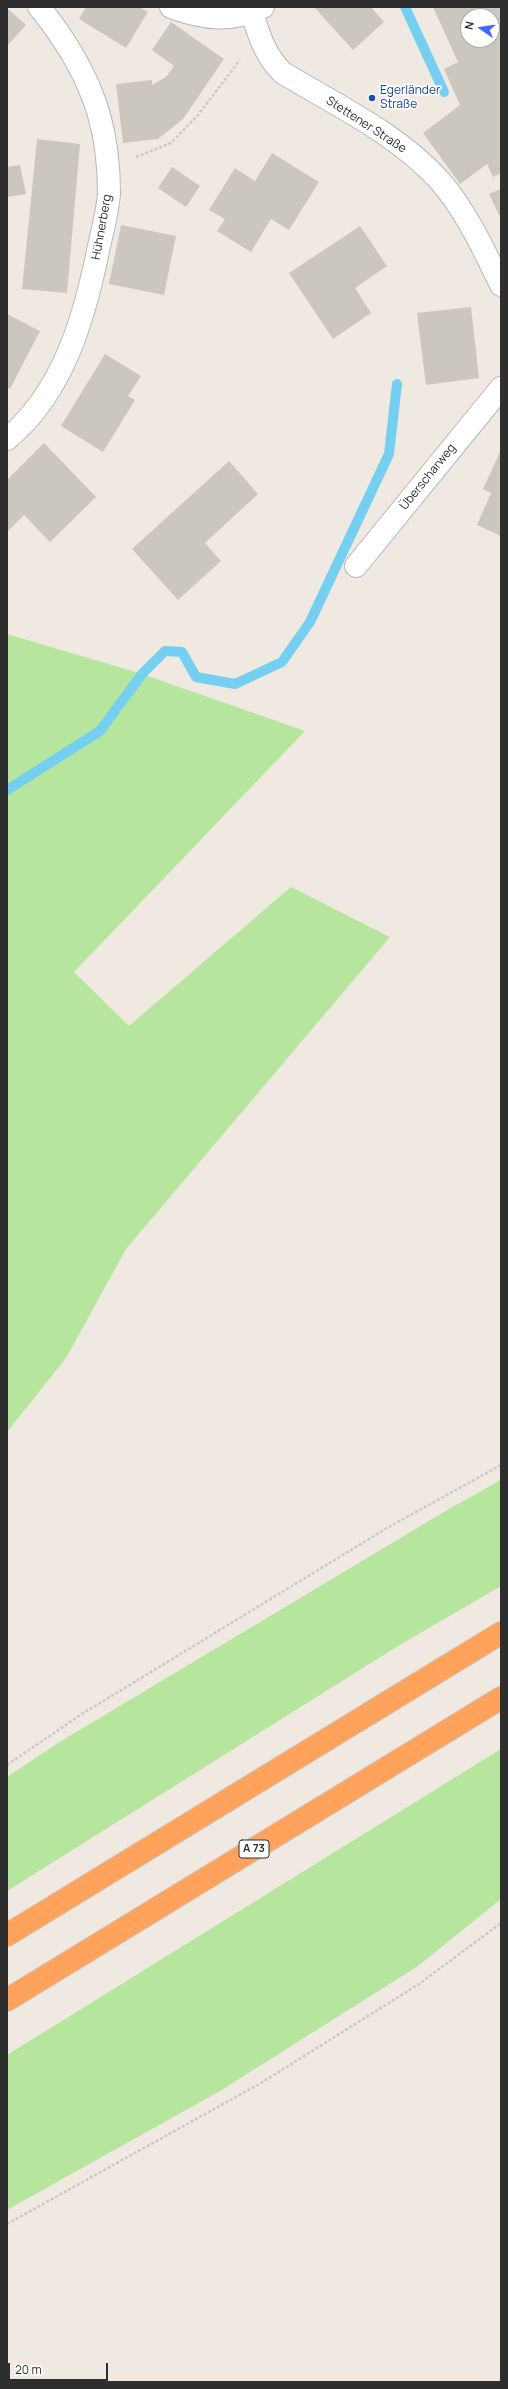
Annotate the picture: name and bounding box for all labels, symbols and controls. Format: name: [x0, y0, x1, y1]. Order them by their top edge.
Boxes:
north arrow: [460, 8, 500, 48]
text: N: [461, 20, 477, 31]
place label: Egerländer Straße: [380, 84, 440, 112]
marker: Egerländer Straße: [367, 93, 377, 103]
street label: Stettener Straße: [323, 94, 409, 156]
street label: Hühnerberg: [89, 193, 115, 261]
street label: Überscharweg: [397, 441, 459, 513]
road number: A 73: [239, 1840, 269, 1858]
scale bar: [10, 2355, 110, 2381]
text: 20 m: [15, 2361, 42, 2378]

